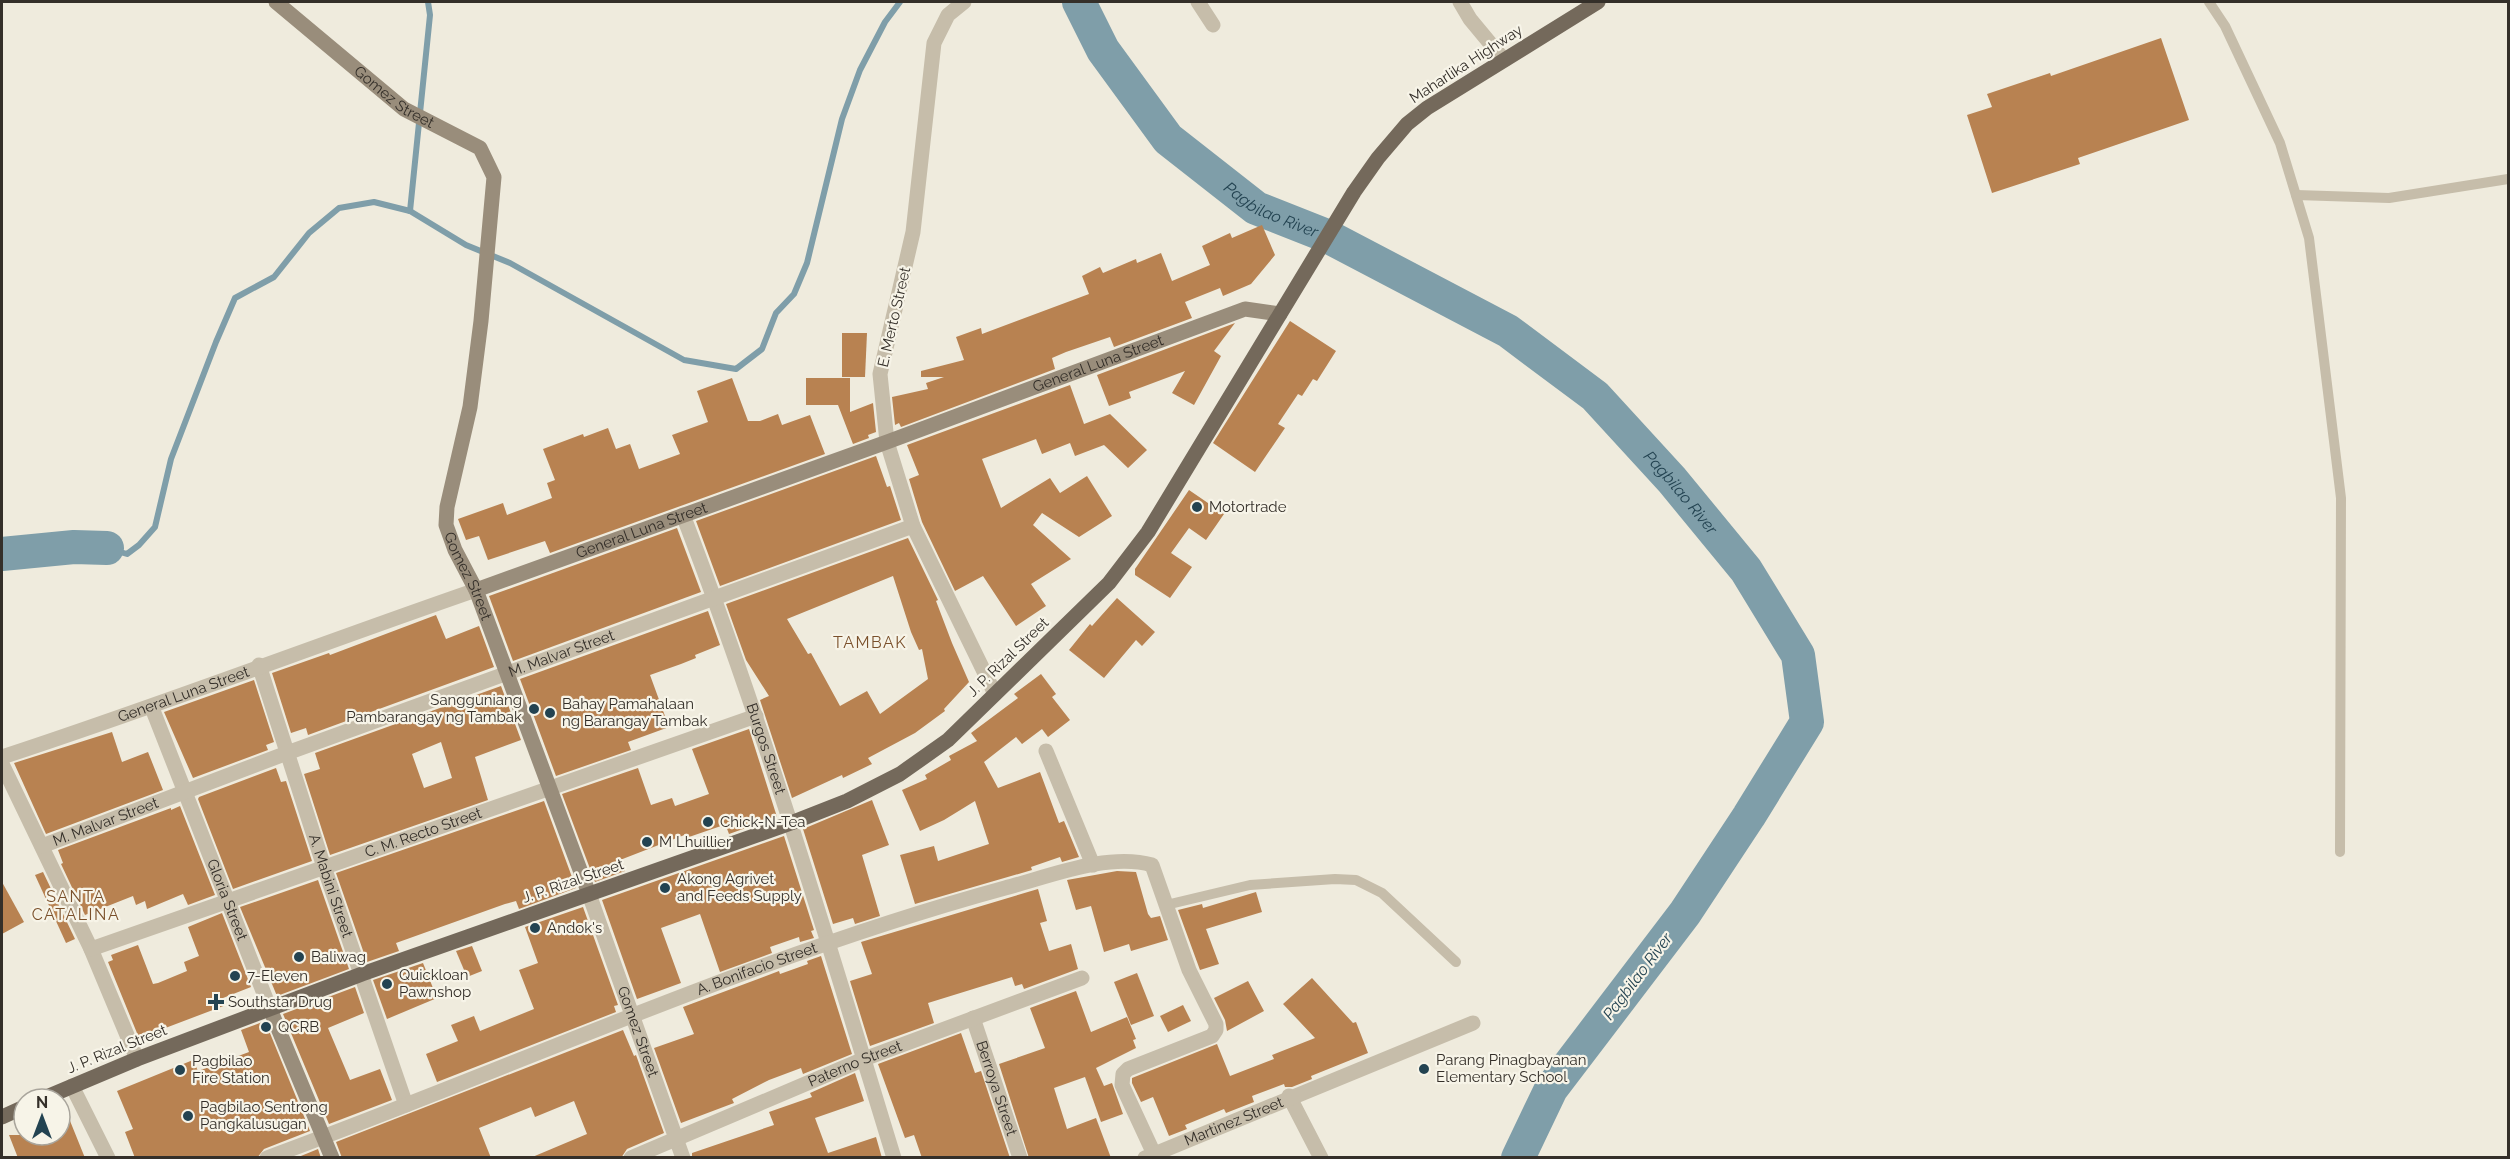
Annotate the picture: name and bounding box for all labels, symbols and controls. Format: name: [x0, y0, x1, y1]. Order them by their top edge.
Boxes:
street label: Maharlika Highway: [1406, 21, 1526, 107]
street label: Gomez Street: [350, 62, 437, 132]
water label: Pagbilao River: [1220, 178, 1321, 242]
street label: E. Merto Street: [874, 265, 914, 369]
street label: General Luna Street: [1030, 331, 1166, 396]
water label: Pagbilao River: [1640, 447, 1722, 538]
place label: Motortrade: [1209, 498, 1287, 516]
street label: General Luna Street: [574, 499, 710, 562]
marker: Motortrade: [1190, 500, 1204, 514]
street label: Gomez Street: [440, 530, 495, 623]
street label: J. P. Rizal Street: [964, 614, 1052, 700]
street label: M. Malvar Street: [506, 626, 617, 681]
district label: TAMBAK: [833, 633, 907, 652]
street label: General Luna Street: [115, 663, 252, 726]
place label: Sangguniang Pambarangay ng Tambak: [346, 691, 522, 726]
place label: Bahay Pamahalaan ng Barangay Tambak: [562, 695, 707, 730]
street label: Burgos Street: [742, 701, 789, 797]
marker: Sangguniang Pambarangay ng Tambak: [527, 702, 541, 716]
marker: Bahay Pamahalaan ng Barangay Tambak: [543, 706, 557, 720]
street label: M. Malvar Street: [50, 794, 161, 850]
street label: C. M. Recto Street: [362, 804, 484, 861]
place label: Chick-N-Tea: [720, 813, 806, 831]
marker: Chick-N-Tea: [701, 815, 715, 829]
street label: A. Mabini Street: [305, 832, 357, 940]
place label: M Lhuillier: [659, 833, 732, 851]
marker: M Lhuillier: [640, 835, 654, 849]
street label: J. P. Rizal Street: [520, 855, 626, 907]
street label: Gloria Street: [203, 856, 251, 943]
place label: Akong Agrivet and Feeds Supply: [677, 870, 802, 905]
marker: Akong Agrivet and Feeds Supply: [658, 881, 672, 895]
district label: SANTA CATALINA: [32, 887, 120, 924]
place label: Andok's: [547, 919, 602, 937]
marker: Andok's: [528, 921, 542, 935]
water label: Pagbilao River: [1599, 929, 1676, 1023]
street label: A. Bonifacio Street: [694, 939, 819, 999]
place label: Baliwag: [311, 948, 366, 966]
marker: Baliwag: [292, 950, 306, 964]
place label: Quickloan Pawnshop: [399, 966, 471, 1001]
place label: 7-Eleven: [247, 967, 308, 985]
marker: 7-Eleven: [228, 969, 242, 983]
marker: Quickloan Pawnshop: [380, 977, 394, 991]
street label: Gomez Street: [614, 984, 662, 1079]
place label: Southstar Drug: [228, 993, 332, 1011]
marker: Southstar Drug: [209, 995, 223, 1009]
place label: QCRB: [278, 1018, 319, 1036]
marker: QCRB: [259, 1020, 273, 1034]
street label: J. P. Rizal Street: [64, 1021, 170, 1077]
street label: Paterno Street: [805, 1037, 904, 1091]
street label: Berroya Street: [972, 1038, 1021, 1138]
place label: Parang Pinagbayanan Elementary School: [1436, 1051, 1586, 1086]
place label: Pagbilao Fire Station: [192, 1052, 270, 1087]
marker: Parang Pinagbayanan Elementary School: [1417, 1062, 1431, 1076]
marker: Pagbilao Fire Station: [173, 1063, 187, 1077]
north arrow: [12, 1087, 72, 1147]
text: N: [36, 1093, 48, 1112]
street label: Martinez Street: [1182, 1093, 1286, 1150]
place label: Pagbilao Sentrong Pangkalusugan: [200, 1098, 328, 1133]
marker: Pagbilao Sentrong Pangkalusugan: [181, 1109, 195, 1123]

